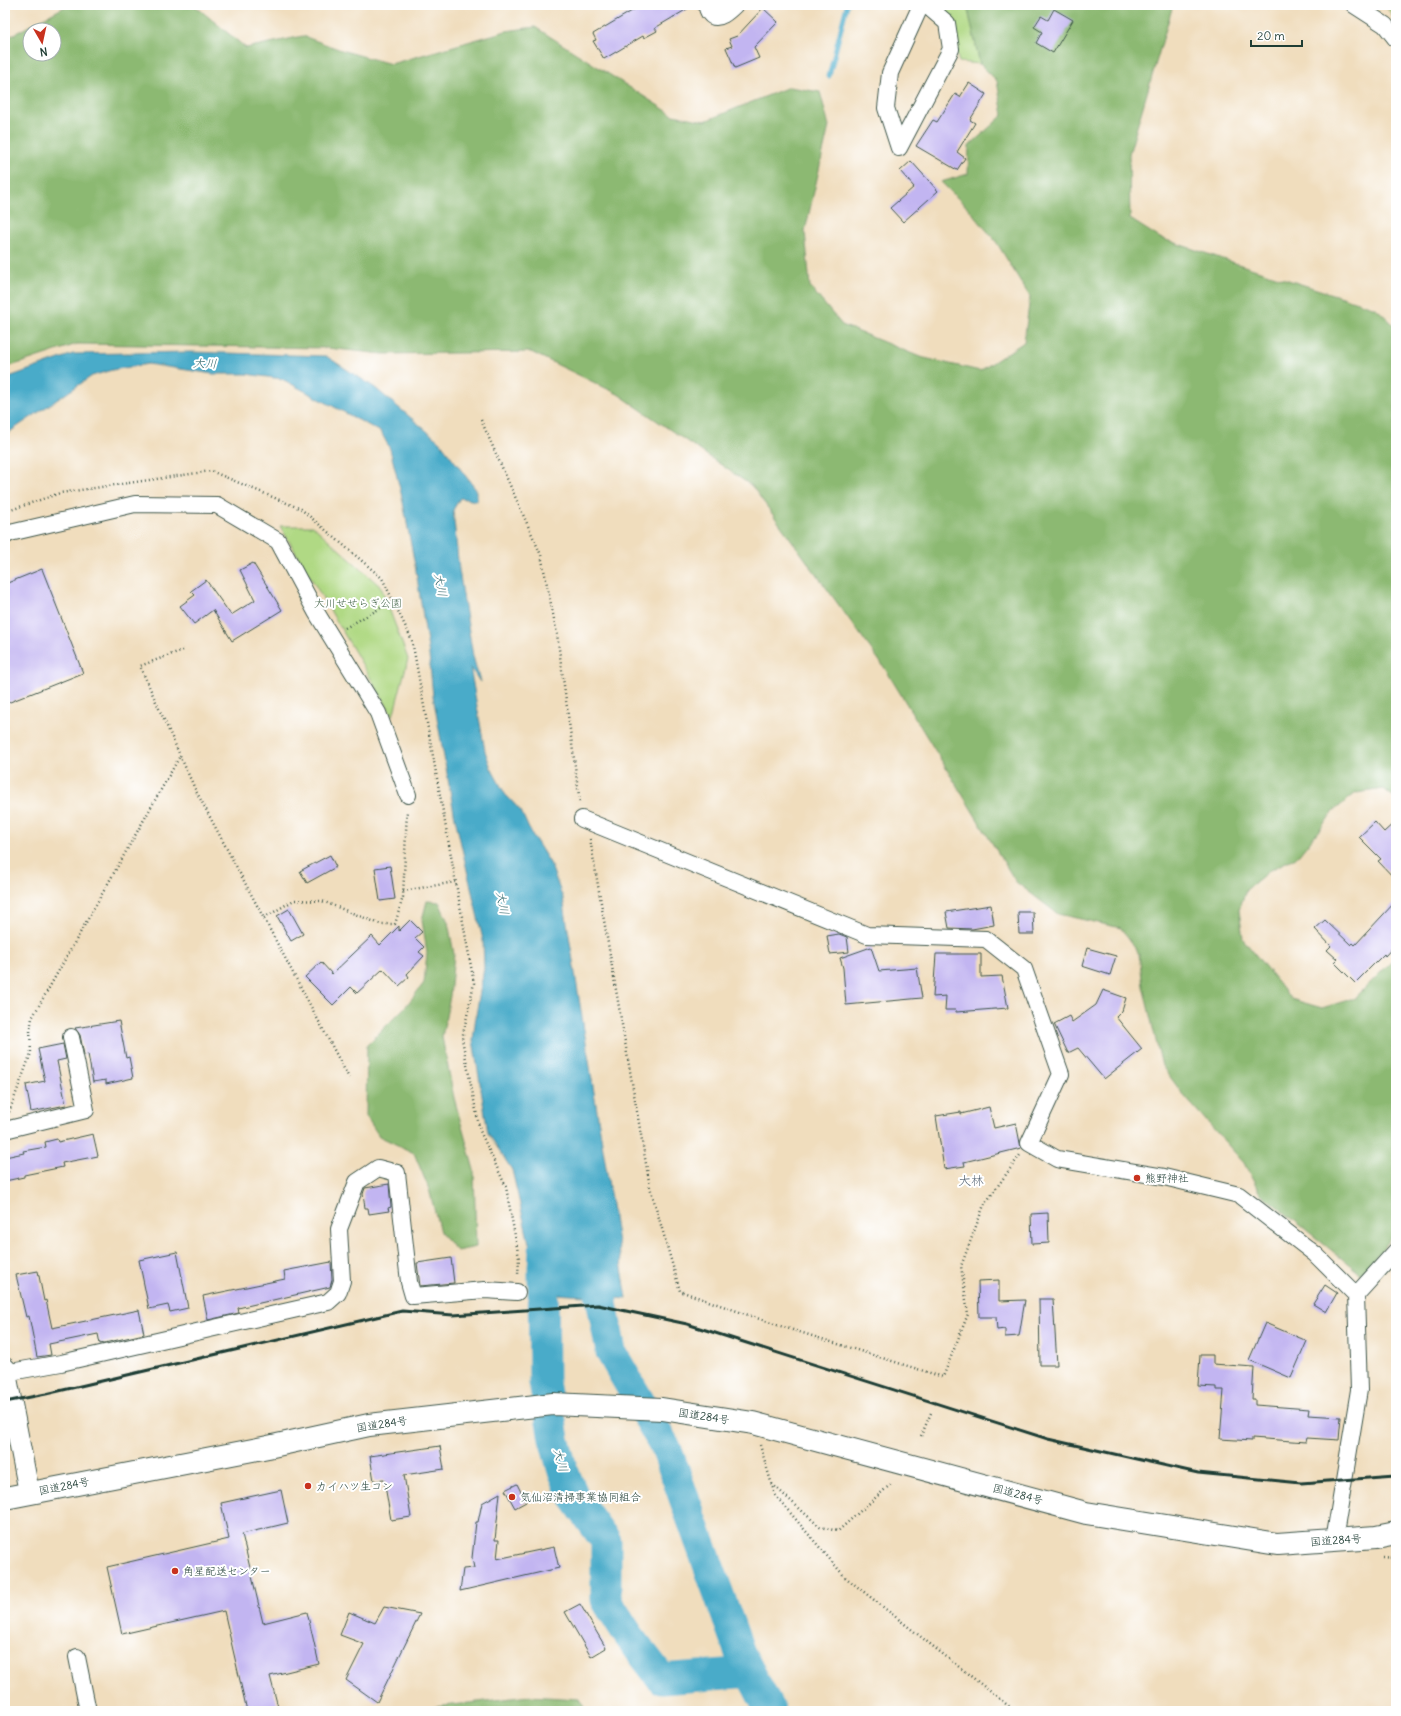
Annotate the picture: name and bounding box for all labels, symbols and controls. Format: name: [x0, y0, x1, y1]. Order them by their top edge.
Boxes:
north arrow: [22, 22, 62, 62]
scale bar: [1251, 22, 1302, 48]
text: 20 m: [1257, 28, 1285, 43]
text: N: [39, 44, 48, 59]
water label: 大川: [193, 355, 217, 371]
water label: 大川: [431, 572, 451, 598]
park label: 大川せせらぎ公園: [314, 596, 402, 610]
water label: 大川: [493, 890, 513, 916]
place label: 熊野神社: [1145, 1171, 1189, 1185]
district label: 大林: [958, 1172, 984, 1189]
marker: 熊野神社: [1132, 1173, 1142, 1183]
street label: 国道284号: [677, 1405, 731, 1427]
street label: 国道284号: [355, 1413, 409, 1435]
water label: 大川: [551, 1446, 571, 1474]
street label: 国道284号: [37, 1474, 91, 1498]
place label: カイハツ生コン: [316, 1479, 393, 1493]
marker: カイハツ生コン: [303, 1481, 313, 1491]
street label: 国道284号: [991, 1481, 1045, 1507]
place label: 気仙沼清掃事業協同組合: [520, 1490, 641, 1504]
marker: 気仙沼清掃事業協同組合: [507, 1492, 517, 1502]
street label: 国道284号: [1310, 1531, 1362, 1549]
place label: 角星配送センター: [183, 1564, 271, 1578]
marker: 角星配送センター: [170, 1566, 180, 1576]

